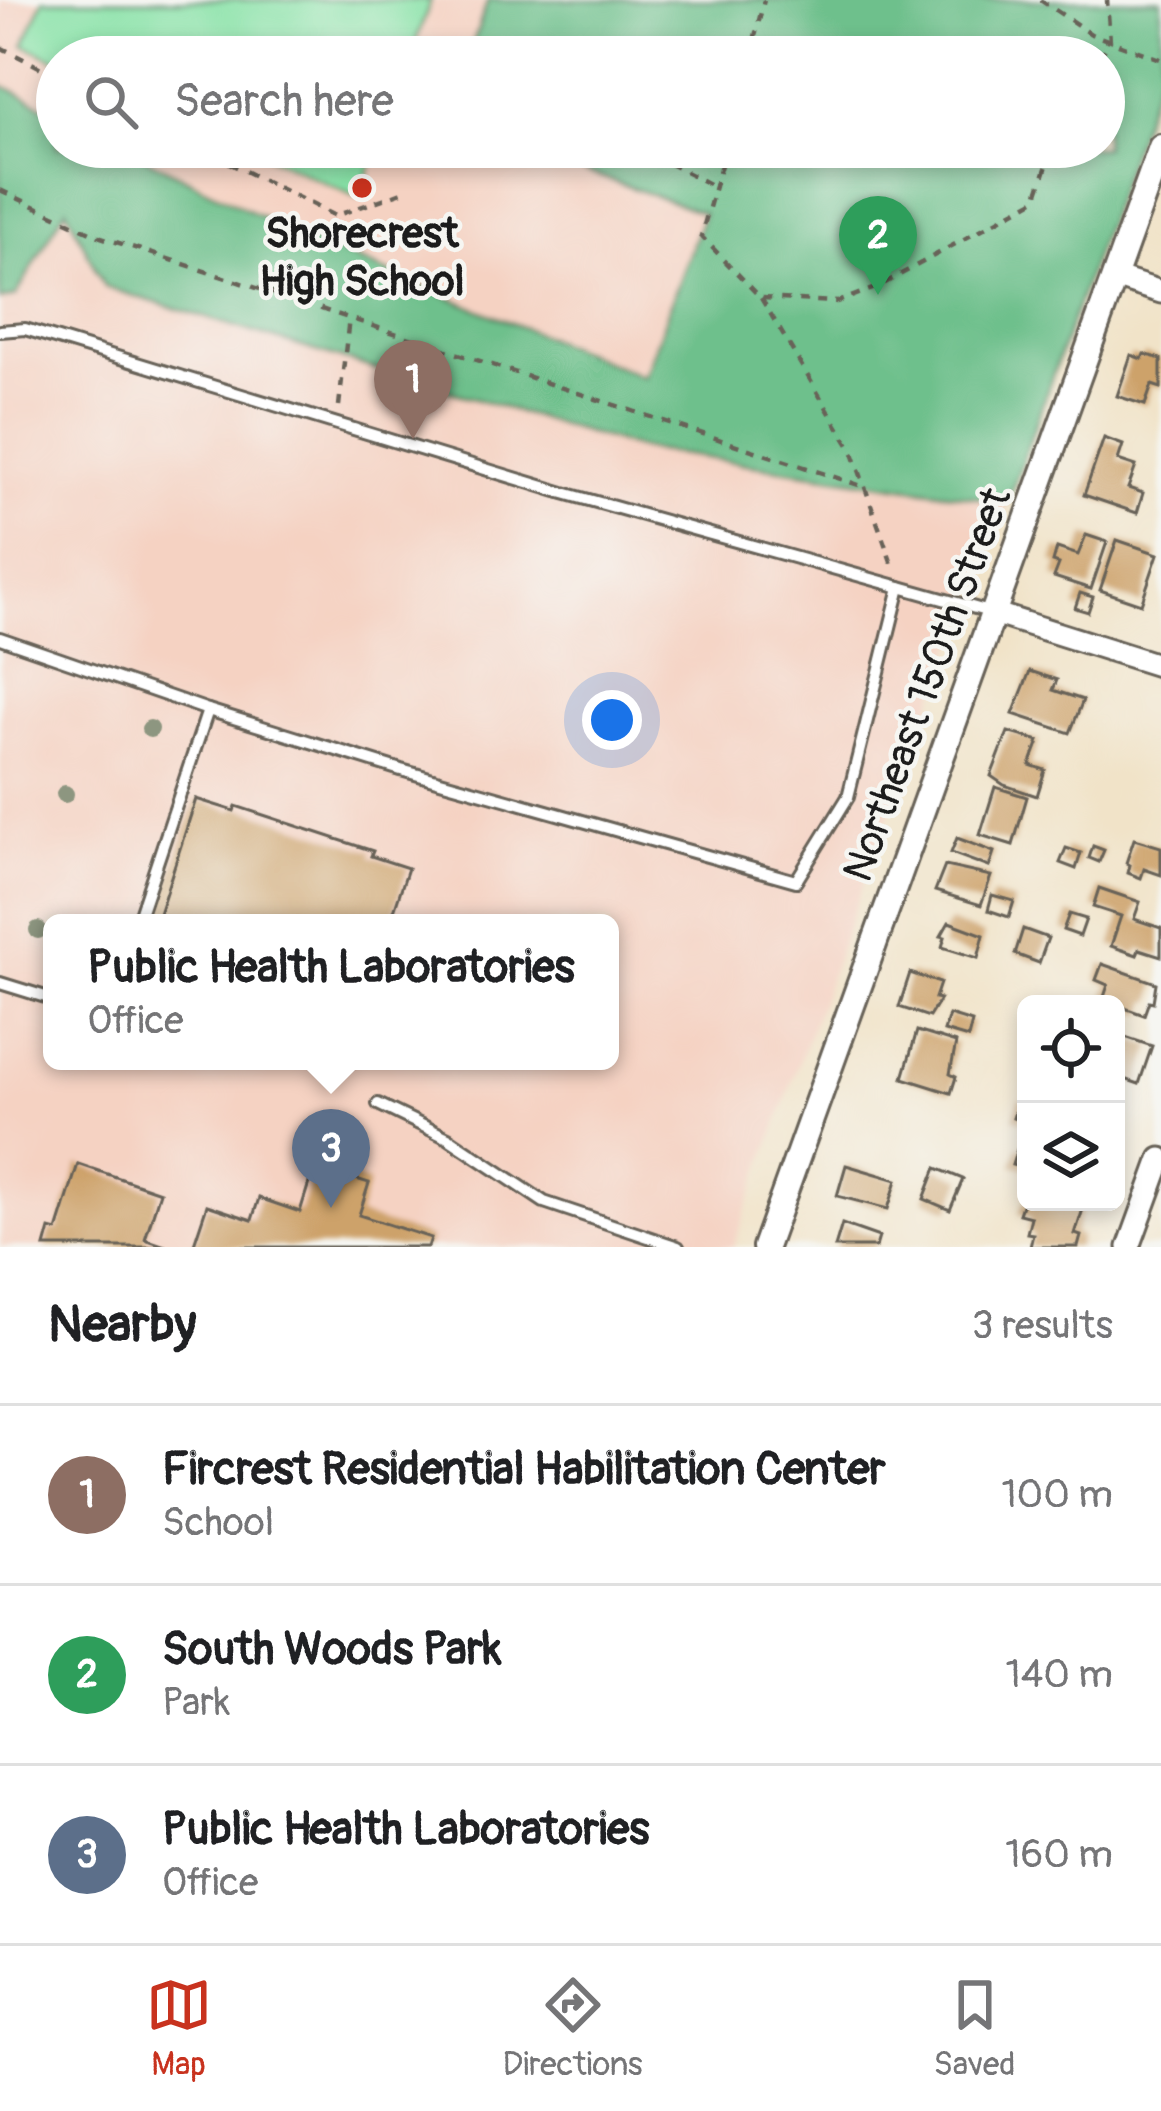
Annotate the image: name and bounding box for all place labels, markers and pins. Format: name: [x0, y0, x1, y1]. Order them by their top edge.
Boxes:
marker: Shorecrest High School: [349, 175, 375, 201]
pin: 2: [839, 196, 917, 295]
place label: Shorecrest High School: [259, 208, 465, 308]
pin: 1: [374, 340, 452, 439]
pin: 3: [292, 1109, 370, 1208]

